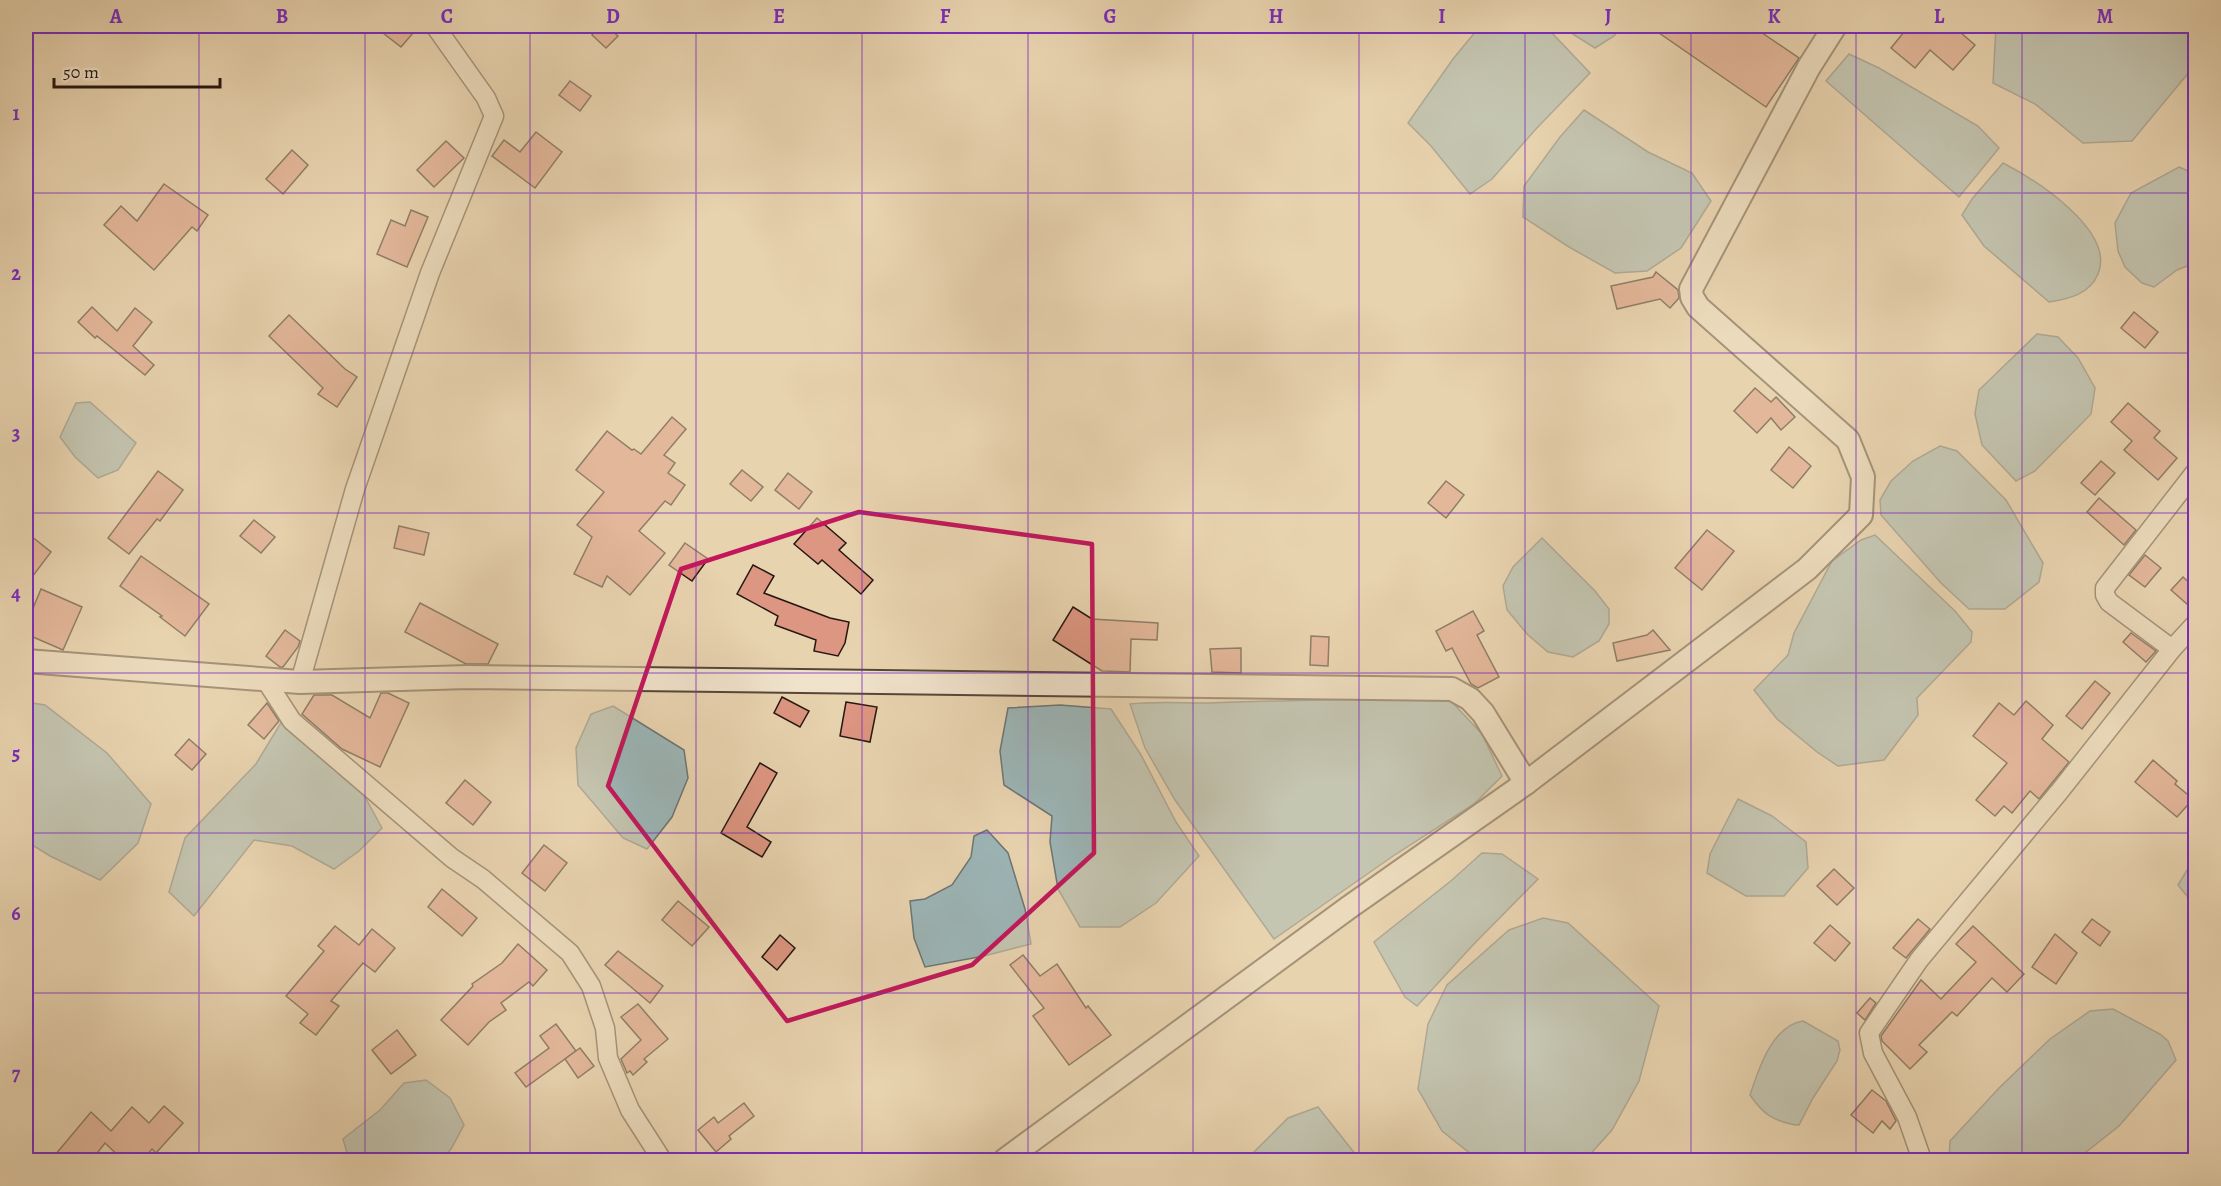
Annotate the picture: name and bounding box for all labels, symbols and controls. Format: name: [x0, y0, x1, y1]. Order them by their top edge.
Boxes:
text: A: [109, 3, 123, 30]
text: B: [276, 3, 288, 30]
text: C: [441, 3, 453, 30]
text: D: [606, 3, 620, 30]
text: E: [773, 3, 785, 30]
text: F: [940, 3, 951, 30]
text: G: [1103, 3, 1117, 30]
text: H: [1269, 3, 1284, 30]
text: I: [1438, 3, 1446, 30]
text: J: [1605, 3, 1612, 30]
text: K: [1767, 3, 1781, 30]
text: L: [1934, 3, 1945, 30]
text: M: [2097, 3, 2114, 30]
scale bar: [54, 51, 220, 89]
text: 50 m: [63, 60, 99, 84]
text: 1: [12, 100, 20, 127]
text: 2: [11, 260, 21, 287]
text: 3: [12, 420, 20, 447]
text: 4: [11, 580, 21, 607]
text: 5: [12, 740, 20, 767]
text: 6: [11, 900, 21, 927]
text: 7: [12, 1060, 21, 1087]

